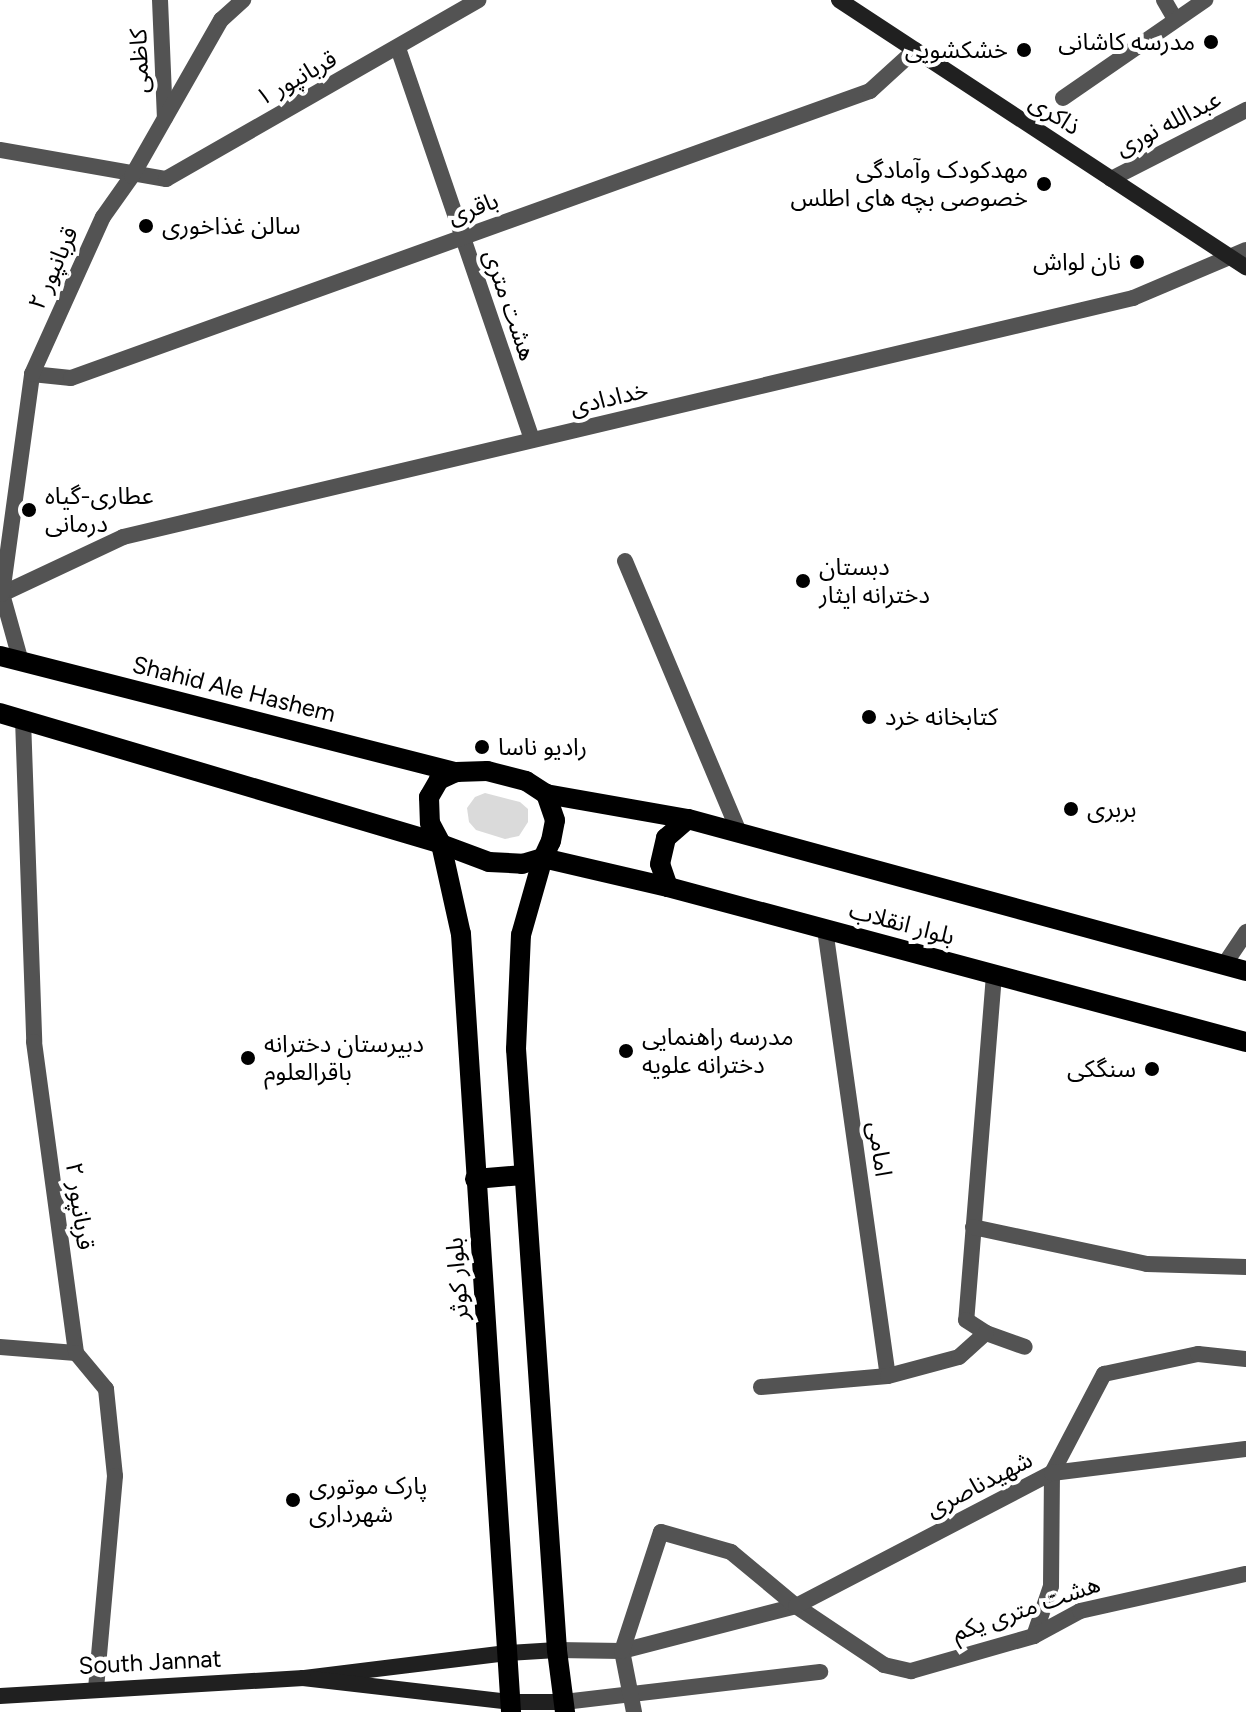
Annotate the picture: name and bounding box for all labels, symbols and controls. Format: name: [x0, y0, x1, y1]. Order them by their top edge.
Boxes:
street label: کاظمی: [123, 28, 155, 94]
place label: مدرسه کاشانی: [1058, 28, 1195, 56]
marker: مدرسه کاشانی: [1202, 33, 1220, 51]
place label: خشکشویی: [905, 36, 1008, 64]
marker: خشکشویی: [1015, 41, 1033, 59]
street label: قربانپور ۱: [250, 44, 342, 112]
street label: عبدالله نوری: [1110, 84, 1226, 162]
street label: ذاکری: [1024, 87, 1086, 141]
place label: مهدکودک وآمادگی خصوصی بچه های اطلس: [791, 156, 1028, 212]
marker: مهدکودک وآمادگی خصوصی بچه های اطلس: [1035, 175, 1053, 193]
street label: باقری: [444, 186, 502, 230]
place label: سالن غذاخوری: [162, 212, 301, 240]
marker: سالن غذاخوری: [137, 217, 155, 235]
street label: قربانپور ۲: [22, 222, 84, 314]
street label: هشت متری: [478, 246, 542, 364]
place label: نان لواش: [1033, 248, 1121, 276]
marker: نان لواش: [1128, 253, 1146, 271]
street label: خدادادی: [567, 375, 651, 421]
place label: عطاری-گیاه درمانی: [45, 482, 154, 538]
marker: عطاری-گیاه درمانی: [20, 501, 38, 519]
place label: دبستان دخترانه ایثار: [819, 553, 930, 609]
marker: دبستان دخترانه ایثار: [794, 572, 812, 590]
street label: Shahid Ale Hashem: [129, 650, 339, 728]
place label: کتابخانه خرد: [885, 703, 998, 731]
marker: کتابخانه خرد: [860, 708, 878, 726]
place label: رادیو ناسا: [498, 733, 587, 761]
marker: رادیو ناسا: [473, 738, 491, 756]
place label: بربری: [1087, 795, 1136, 823]
marker: بربری: [1062, 800, 1080, 818]
street label: بلوار انقلاب: [846, 895, 958, 951]
place label: مدرسه راهنمایی دخترانه علویه: [642, 1023, 793, 1079]
place label: دبیرستان دخترانه باقرالعلوم: [264, 1030, 424, 1086]
marker: مدرسه راهنمایی دخترانه علویه: [617, 1042, 635, 1060]
marker: دبیرستان دخترانه باقرالعلوم: [239, 1049, 257, 1067]
place label: سنگکی: [1067, 1055, 1136, 1083]
marker: سنگکی: [1143, 1060, 1161, 1078]
street label: امامی: [862, 1119, 898, 1179]
street label: قربانپور ۲: [60, 1160, 100, 1252]
street label: بلوار کوثر: [440, 1236, 474, 1322]
street label: شهید‌ناصری: [921, 1445, 1037, 1523]
place label: پارک موتوری شهرداری: [309, 1472, 427, 1528]
marker: پارک موتوری شهرداری: [284, 1491, 302, 1509]
street label: هشت متری یکم: [948, 1569, 1104, 1647]
street label: South Jannat: [78, 1644, 222, 1680]

